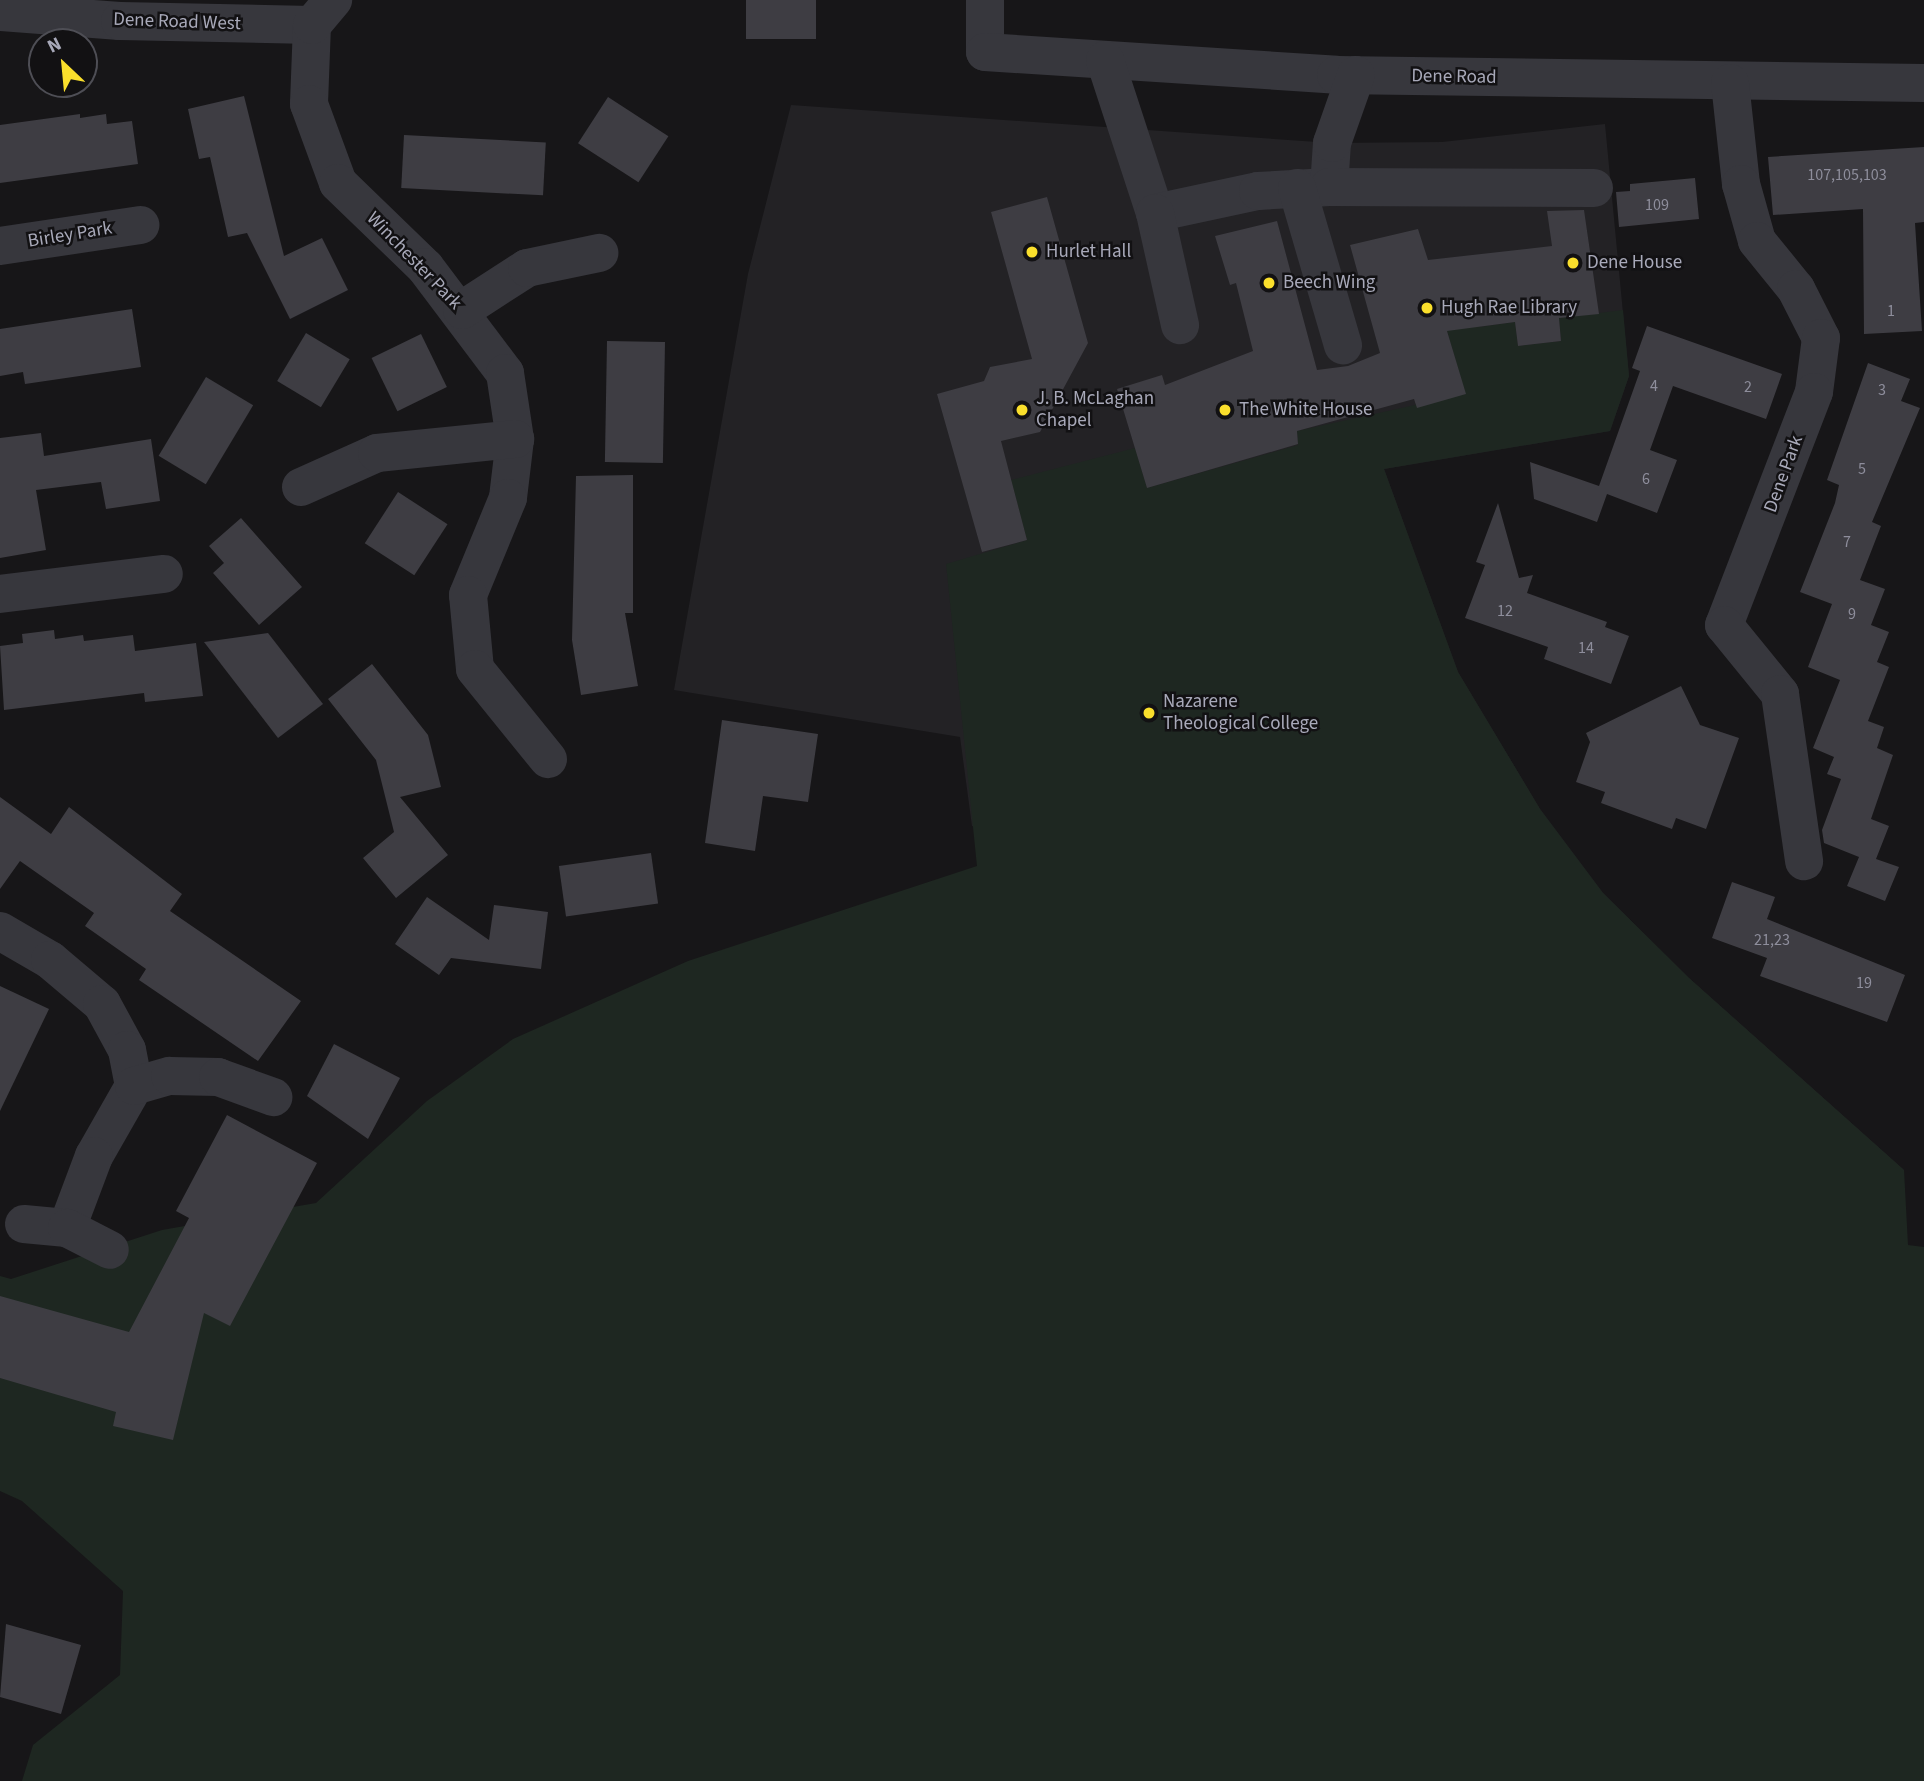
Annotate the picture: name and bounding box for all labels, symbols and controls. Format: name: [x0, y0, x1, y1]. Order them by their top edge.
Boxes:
street label: Dene Road West: [113, 8, 241, 36]
north arrow: [28, 28, 98, 98]
text: N: [43, 31, 66, 60]
street label: Dene Road: [1411, 65, 1497, 89]
house number: 107,105,103: [1807, 165, 1887, 185]
house number: 109: [1645, 195, 1669, 215]
street label: Winchester Park: [362, 207, 466, 315]
street label: Birley Park: [26, 217, 114, 253]
place label: Hurlet Hall: [1046, 241, 1131, 263]
marker: Hurlet Hall: [1024, 244, 1040, 260]
place label: Dene House: [1587, 252, 1682, 274]
marker: Dene House: [1565, 255, 1581, 271]
place label: Beech Wing: [1283, 272, 1375, 294]
marker: Beech Wing: [1261, 275, 1277, 291]
place label: Hugh Rae Library: [1441, 297, 1577, 319]
marker: Hugh Rae Library: [1419, 300, 1435, 316]
house number: 1: [1887, 301, 1895, 321]
house number: 4: [1650, 376, 1658, 396]
house number: 2: [1744, 377, 1752, 397]
house number: 3: [1878, 380, 1886, 400]
place label: J. B. McLaghan Chapel: [1036, 388, 1154, 432]
place label: The White House: [1239, 399, 1372, 421]
marker: J. B. McLaghan Chapel: [1014, 402, 1030, 418]
marker: The White House: [1217, 402, 1233, 418]
street label: Dene Park: [1760, 432, 1808, 516]
house number: 5: [1858, 459, 1866, 479]
house number: 6: [1642, 469, 1650, 489]
house number: 7: [1843, 532, 1851, 552]
house number: 12: [1497, 601, 1513, 621]
house number: 9: [1848, 604, 1856, 624]
house number: 14: [1578, 638, 1594, 658]
place label: Nazarene Theological College: [1163, 691, 1318, 735]
marker: Nazarene Theological College: [1141, 705, 1157, 721]
house number: 21,23: [1754, 930, 1790, 950]
house number: 19: [1856, 973, 1872, 993]

